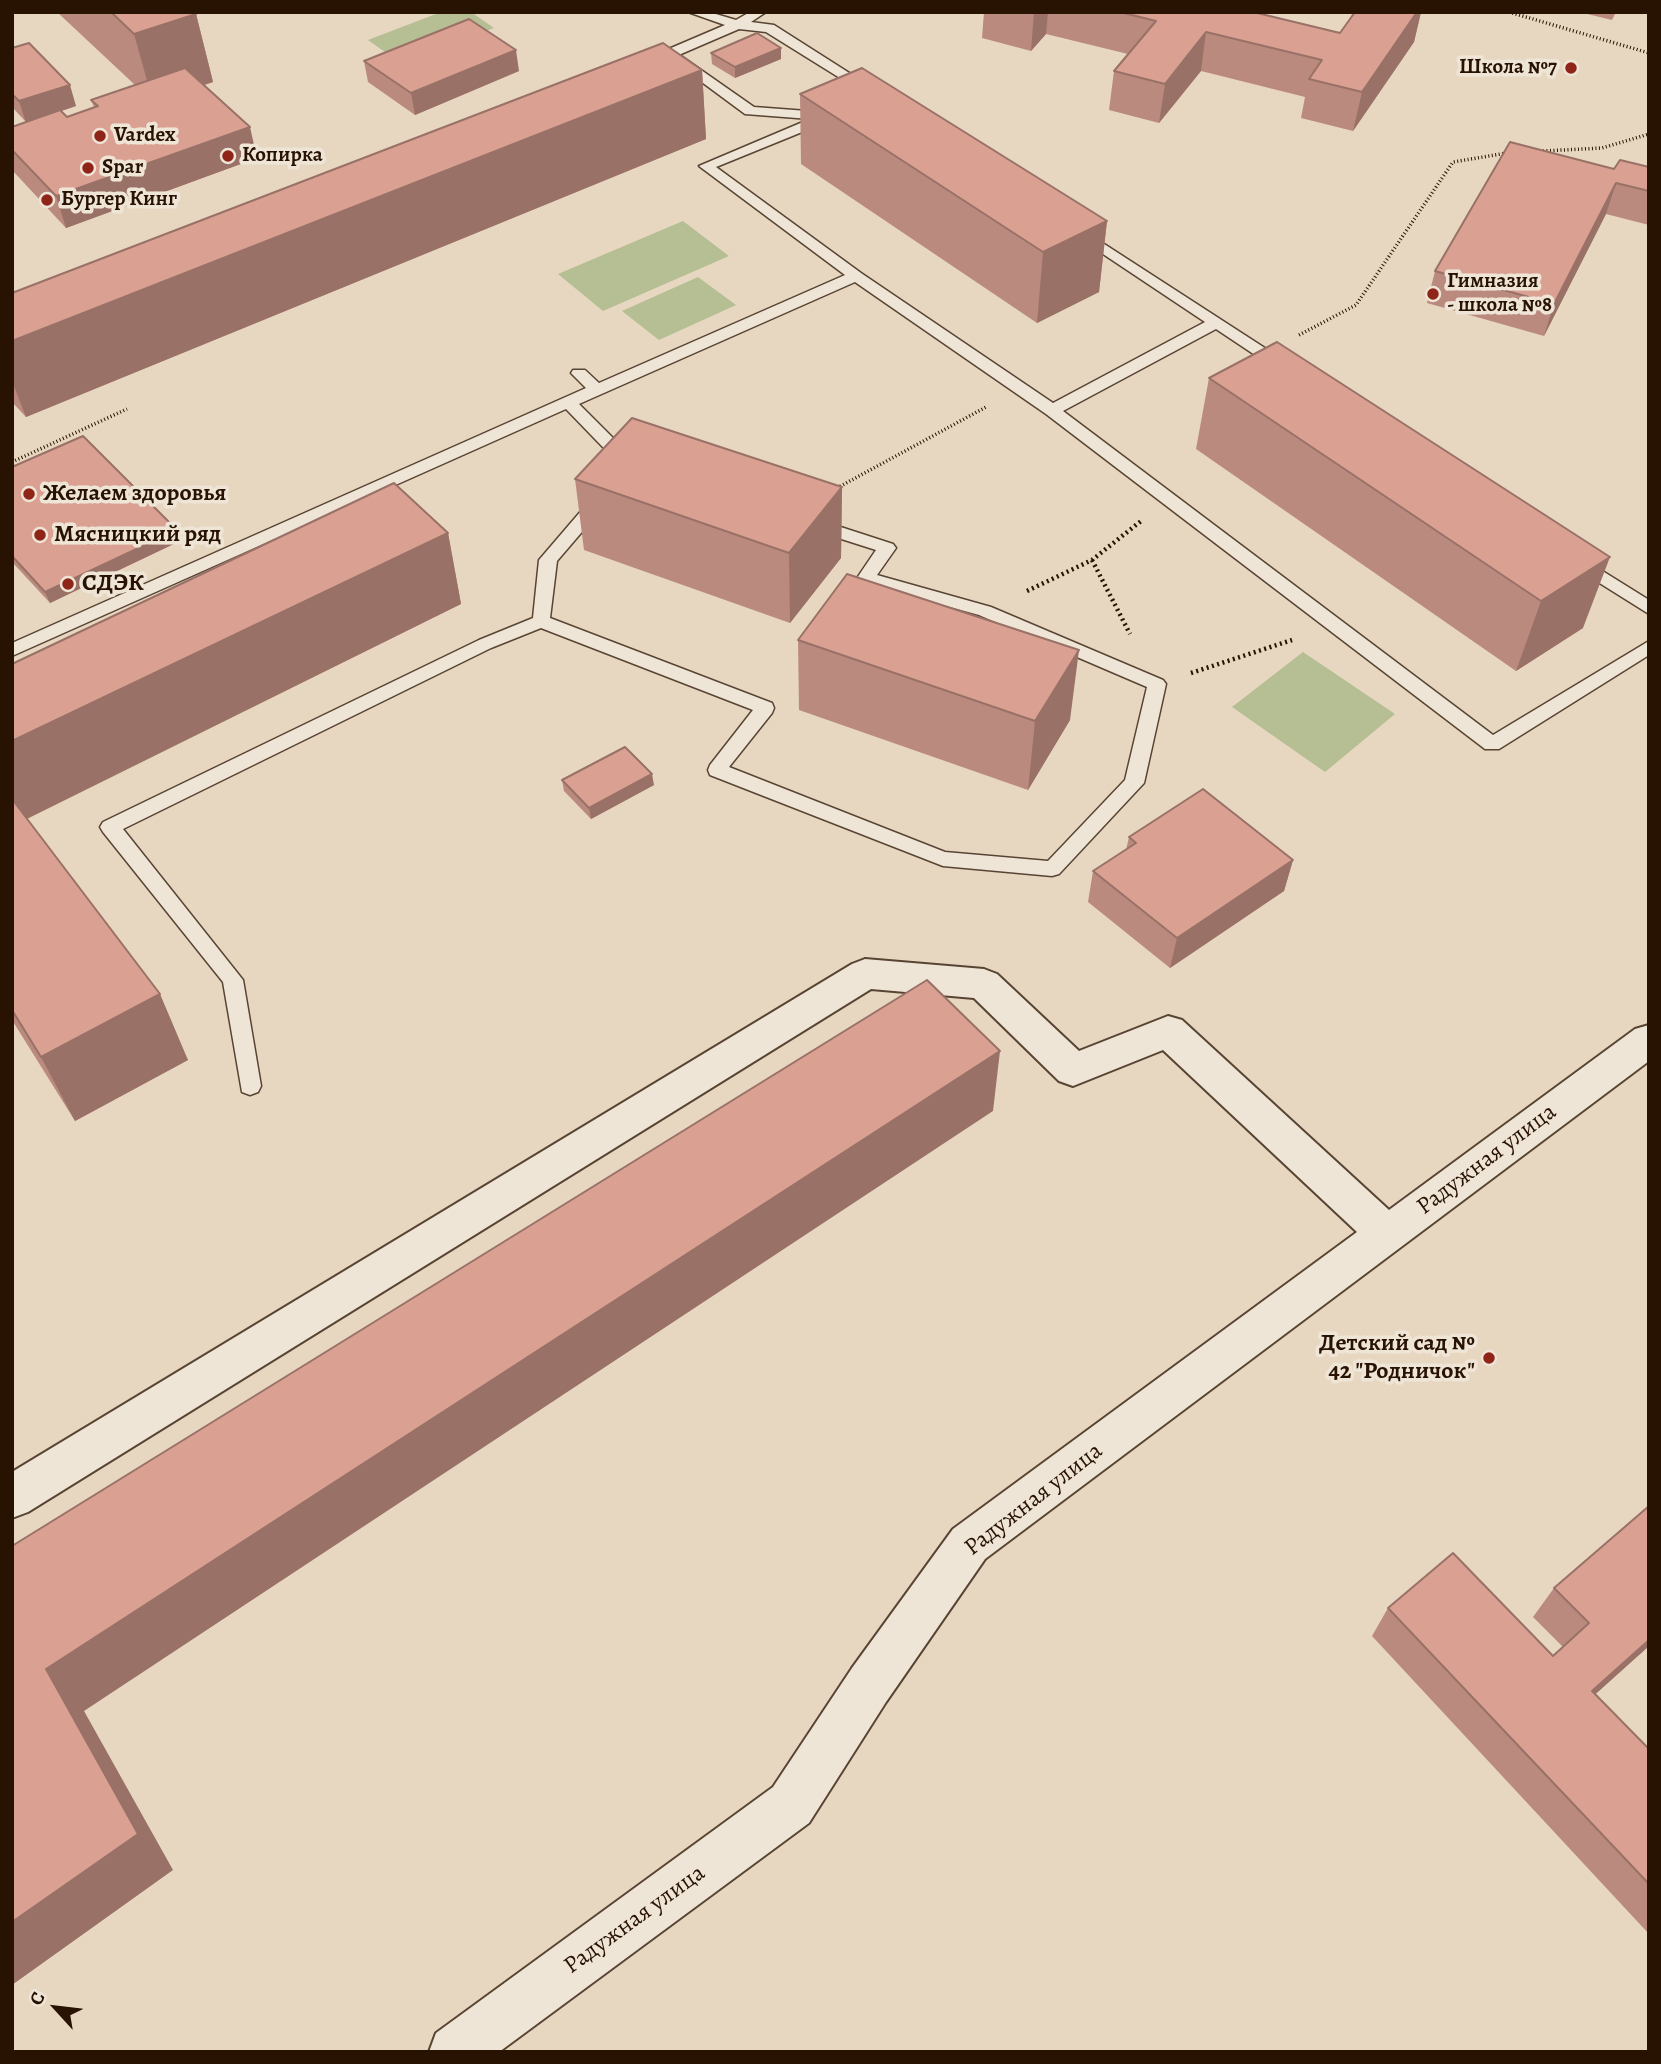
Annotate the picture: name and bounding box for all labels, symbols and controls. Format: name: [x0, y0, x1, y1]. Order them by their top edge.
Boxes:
place label: Школа №7: [1459, 55, 1557, 81]
marker: Школа №7: [1563, 60, 1579, 76]
place label: Vardex: [114, 123, 175, 149]
marker: Vardex: [92, 128, 108, 144]
place label: Копирка: [242, 143, 323, 169]
marker: Копирка: [220, 148, 236, 164]
place label: Spar: [102, 155, 143, 181]
marker: Spar: [80, 160, 96, 176]
place label: Бургер Кинг: [61, 187, 177, 213]
marker: Бургер Кинг: [39, 192, 55, 208]
place label: Гимназия - школа №8: [1447, 269, 1552, 319]
marker: Гимназия - школа №8: [1425, 286, 1441, 302]
place label: Желаем здоровья: [43, 480, 226, 508]
marker: Желаем здоровья: [21, 486, 37, 502]
place label: Мясницкий ряд: [54, 521, 221, 549]
marker: Мясницкий ряд: [32, 527, 48, 543]
place label: СДЭК: [82, 570, 144, 598]
marker: СДЭК: [60, 576, 76, 592]
street label: Радужная улица: [1412, 1098, 1562, 1222]
place label: Детский сад № 42 "Родничок": [1319, 1330, 1475, 1386]
marker: Детский сад № 42 "Родничок": [1481, 1350, 1497, 1366]
street label: Радужная улица: [959, 1437, 1109, 1563]
street label: Радужная улица: [559, 1859, 711, 1981]
north arrow: [21, 1973, 91, 2043]
text: С: [23, 1987, 52, 2010]

